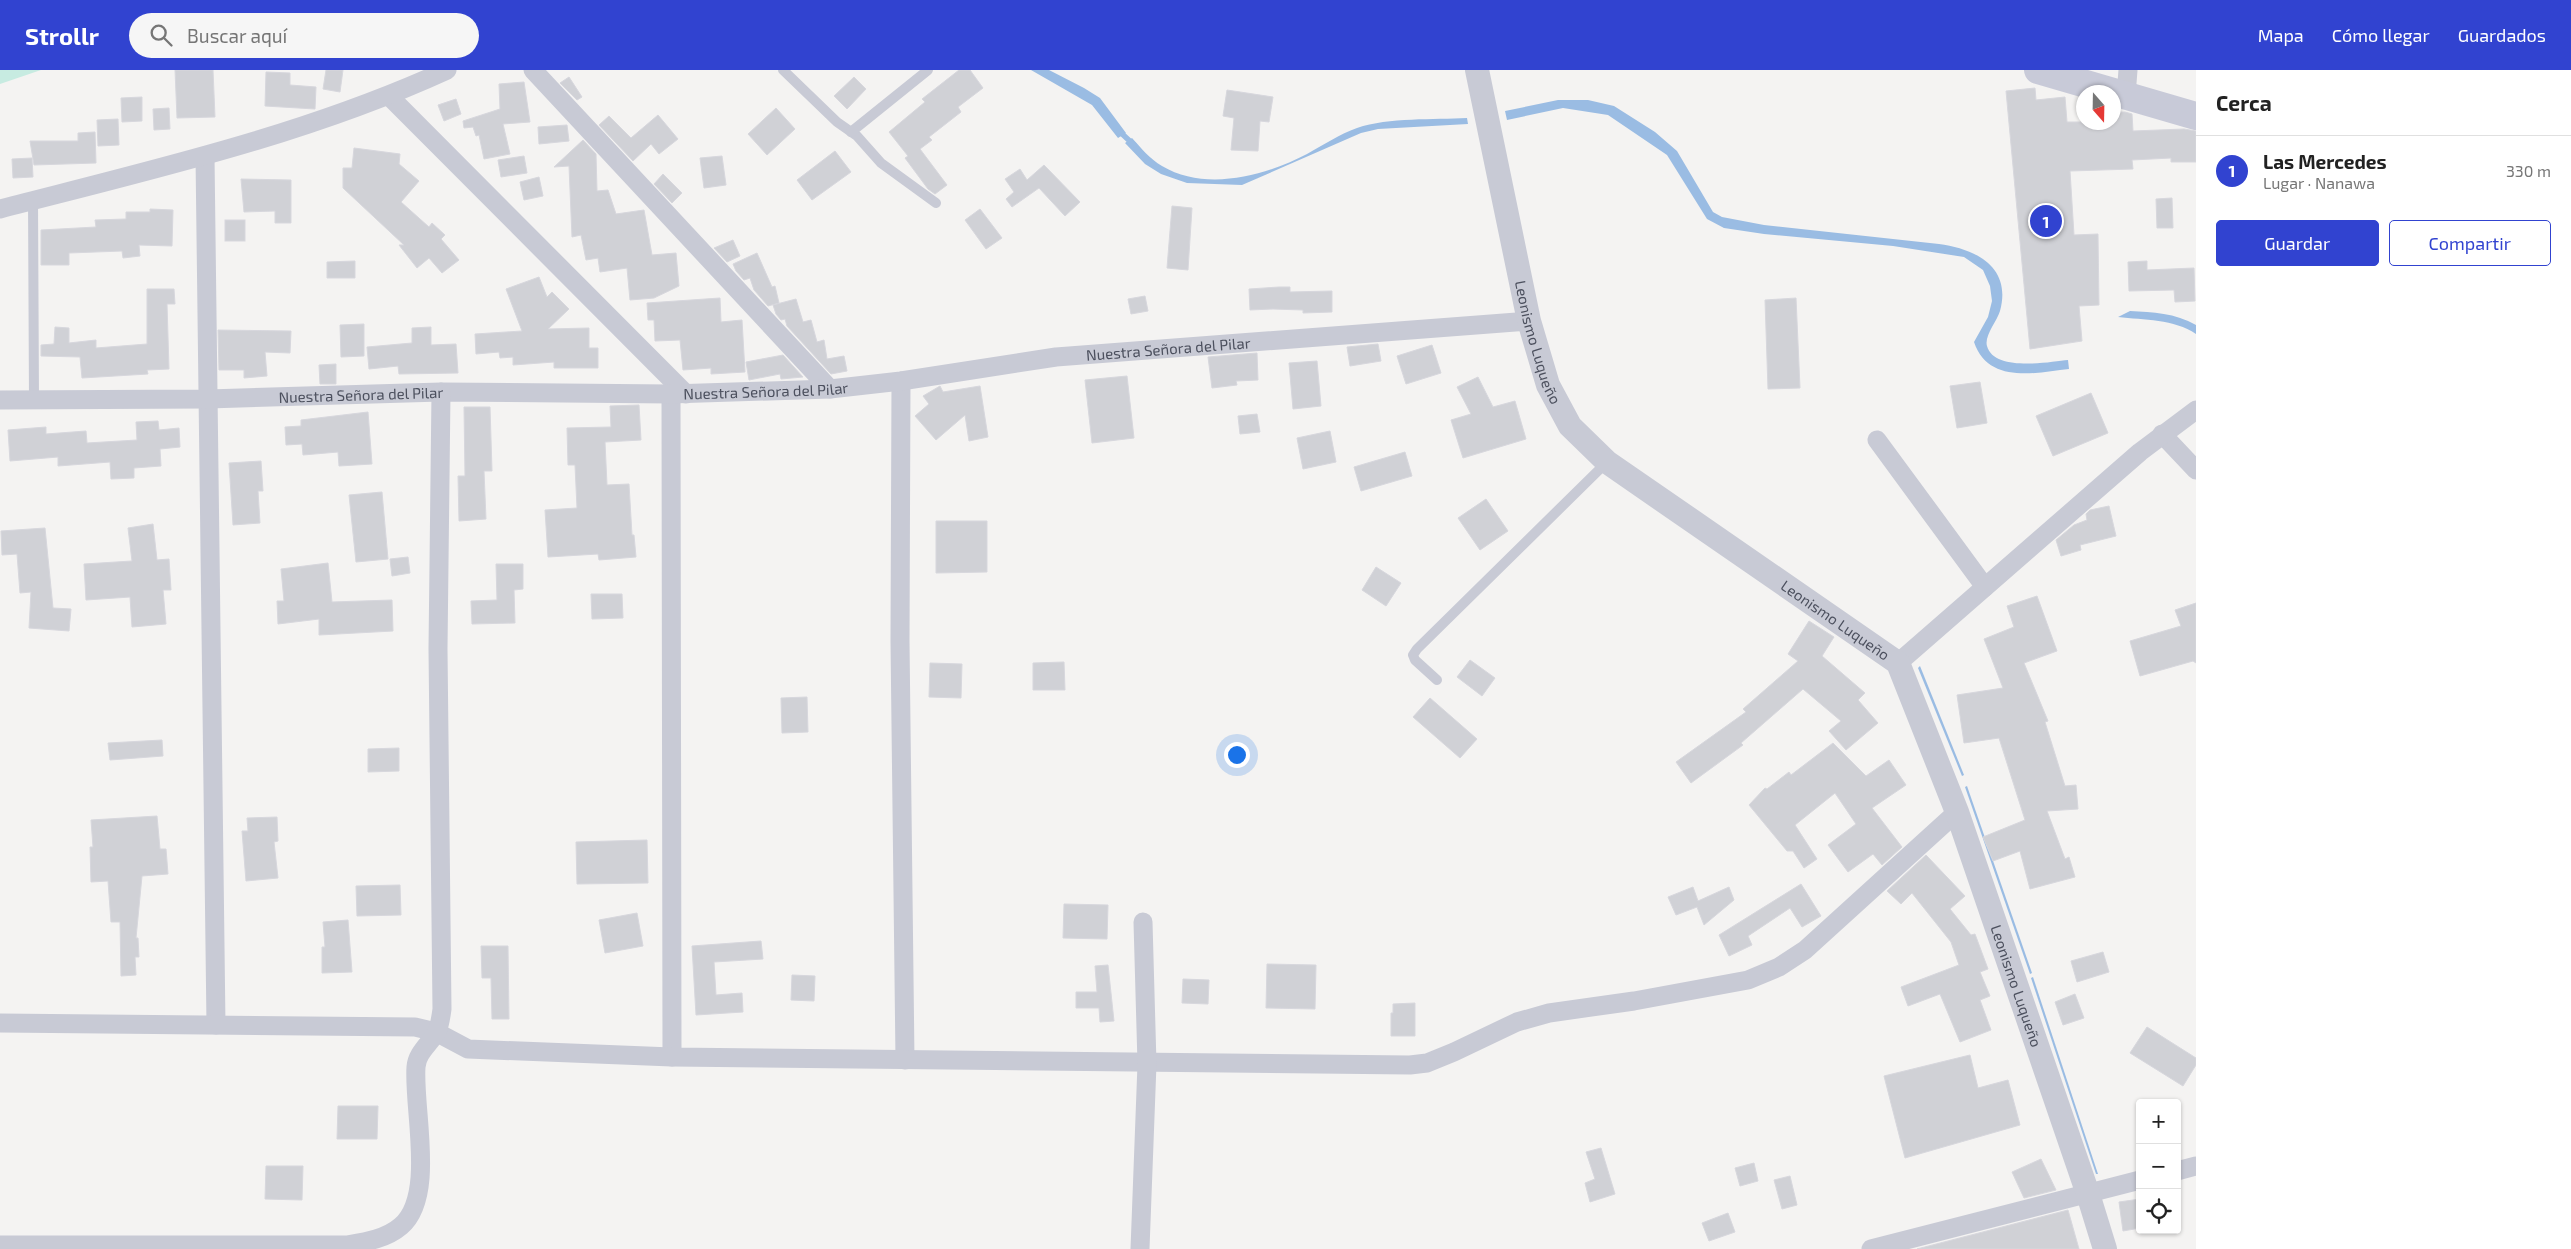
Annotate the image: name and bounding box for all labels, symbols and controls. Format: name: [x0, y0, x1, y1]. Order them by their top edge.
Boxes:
search box: [129, 13, 479, 58]
text: Strollr: [25, 21, 99, 50]
icon: search: [147, 21, 175, 49]
text: Buscar aquí: [187, 24, 287, 47]
text: Mapa: [2258, 24, 2304, 46]
text: Cómo llegar: [2332, 24, 2430, 46]
text: Guardados: [2458, 24, 2546, 46]
north arrow: [2076, 85, 2121, 130]
text: Cerca: [2216, 90, 2272, 115]
text: Las Mercedes: [2263, 150, 2387, 173]
text: 1: [2229, 161, 2235, 180]
text: 330 m: [2506, 161, 2551, 180]
text: Lugar · Nanawa: [2263, 173, 2375, 192]
pin: 1: [2030, 202, 2062, 240]
button: Guardar: [2216, 220, 2379, 266]
button: Compartir: [2389, 220, 2551, 266]
street label: Leonismo Luqueño: [1512, 279, 1565, 407]
street label: Nuestra Señora del Pilar: [1085, 333, 1251, 364]
street label: Nuestra Señora del Pilar: [683, 378, 849, 403]
street label: Nuestra Señora del Pilar: [278, 383, 444, 406]
street label: Leonismo Luqueño: [1778, 576, 1893, 664]
your location: [1224, 742, 1250, 768]
street label: Leonismo Luqueño: [1987, 922, 2046, 1049]
map controls: [2136, 1099, 2181, 1234]
button: +: [2136, 1099, 2181, 1144]
button: −: [2136, 1144, 2181, 1189]
button: locate: [2136, 1189, 2181, 1234]

